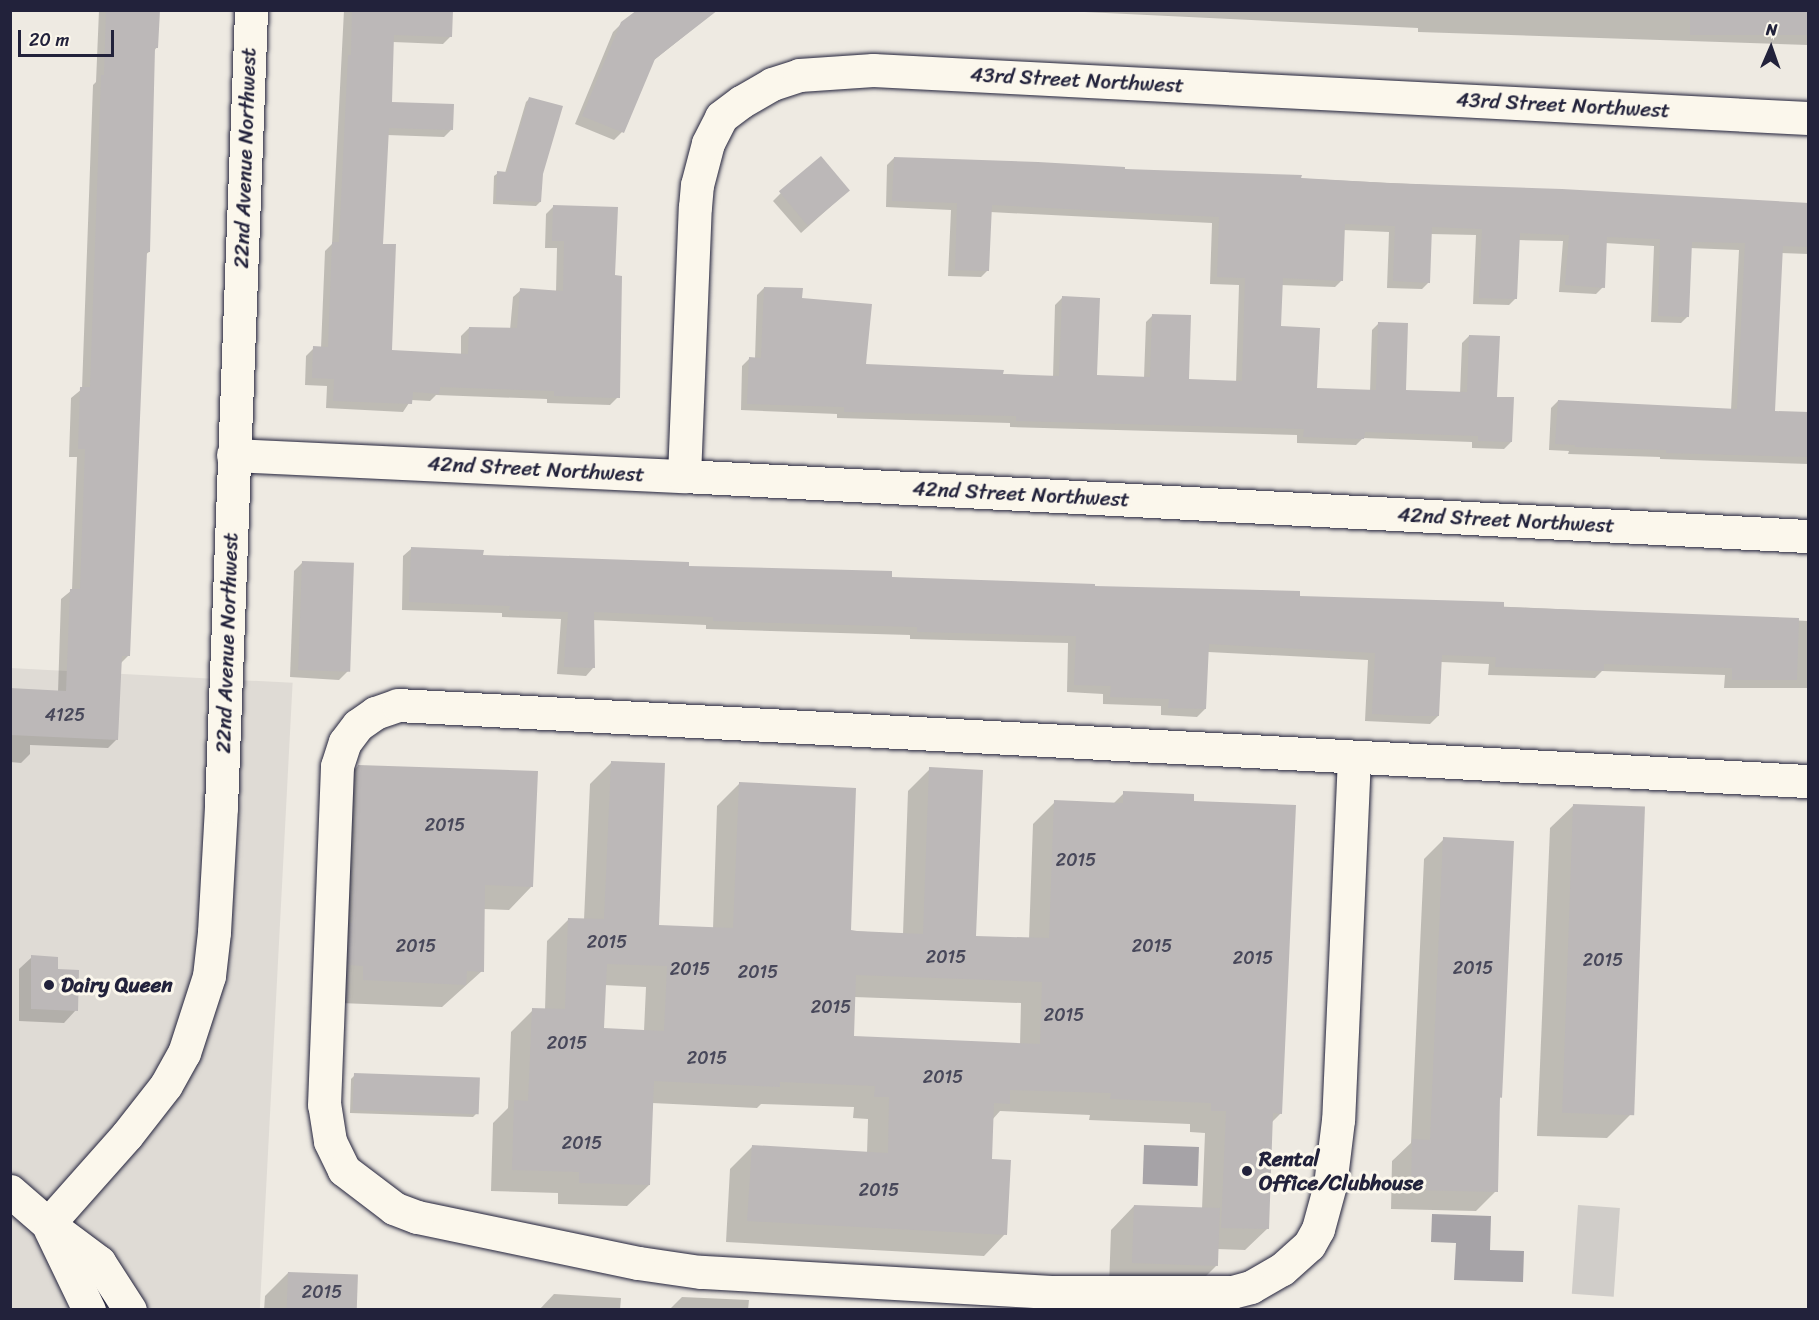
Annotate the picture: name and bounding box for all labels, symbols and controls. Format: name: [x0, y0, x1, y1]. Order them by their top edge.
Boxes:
text: N: [1766, 15, 1778, 44]
scale bar: [21, 18, 117, 56]
north arrow: [1741, 18, 1801, 78]
text: 20 m: [29, 24, 69, 56]
street label: 22nd Avenue Northwest: [229, 47, 261, 269]
street label: 43rd Street Northwest: [970, 62, 1184, 98]
street label: 43rd Street Northwest: [1456, 87, 1670, 123]
street label: 42nd Street Northwest: [427, 451, 645, 487]
street label: 42nd Street Northwest: [912, 476, 1130, 512]
street label: 42nd Street Northwest: [1397, 502, 1615, 538]
street label: 22nd Avenue Northwest: [211, 532, 243, 754]
house number: 4125: [45, 704, 85, 726]
house number: 2015: [425, 814, 465, 836]
house number: 2015: [1056, 849, 1096, 871]
house number: 2015: [587, 931, 627, 953]
house number: 2015: [396, 935, 436, 957]
house number: 2015: [1132, 935, 1172, 957]
house number: 2015: [926, 946, 966, 968]
house number: 2015: [1233, 947, 1273, 969]
house number: 2015: [1583, 949, 1623, 971]
house number: 2015: [1453, 957, 1493, 979]
house number: 2015: [670, 958, 710, 980]
house number: 2015: [738, 961, 778, 983]
place label: Dairy Queen: [61, 972, 172, 998]
marker: Dairy Queen: [42, 978, 56, 992]
house number: 2015: [811, 996, 851, 1018]
house number: 2015: [1044, 1004, 1084, 1026]
house number: 2015: [547, 1032, 587, 1054]
house number: 2015: [687, 1047, 727, 1069]
house number: 2015: [923, 1066, 963, 1088]
house number: 2015: [562, 1132, 602, 1154]
place label: Rental Office/Clubhouse: [1259, 1146, 1424, 1196]
marker: Rental Office/Clubhouse: [1240, 1164, 1254, 1178]
house number: 2015: [859, 1179, 899, 1201]
house number: 2015: [302, 1281, 342, 1303]

